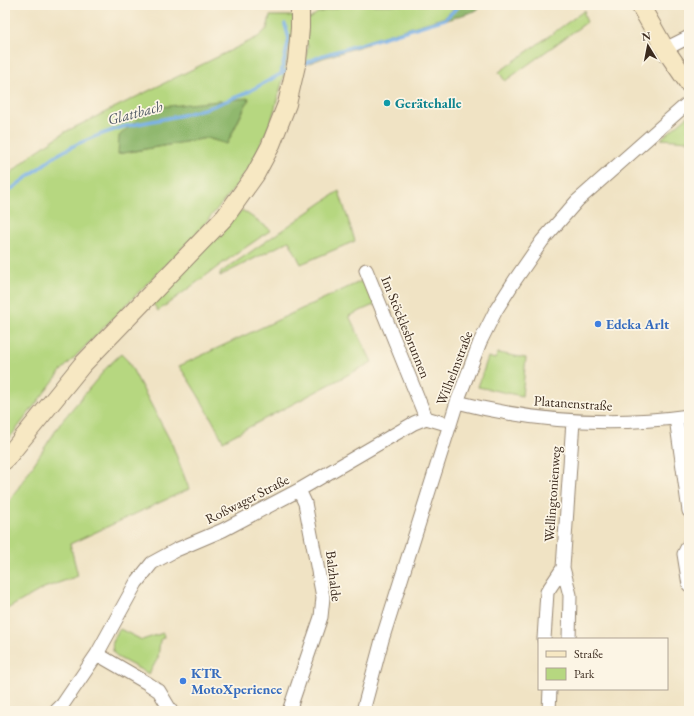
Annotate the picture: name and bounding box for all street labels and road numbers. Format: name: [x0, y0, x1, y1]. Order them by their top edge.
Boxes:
street label: Im Stöcklesbrunnen: [377, 273, 435, 381]
street label: Wilhelmstraße: [432, 328, 477, 408]
street label: Platanenstraße: [533, 391, 613, 415]
street label: Wellingtonienweg: [540, 445, 564, 542]
street label: Roßwager Straße: [202, 470, 292, 528]
street label: Balzhalde: [322, 550, 346, 603]

